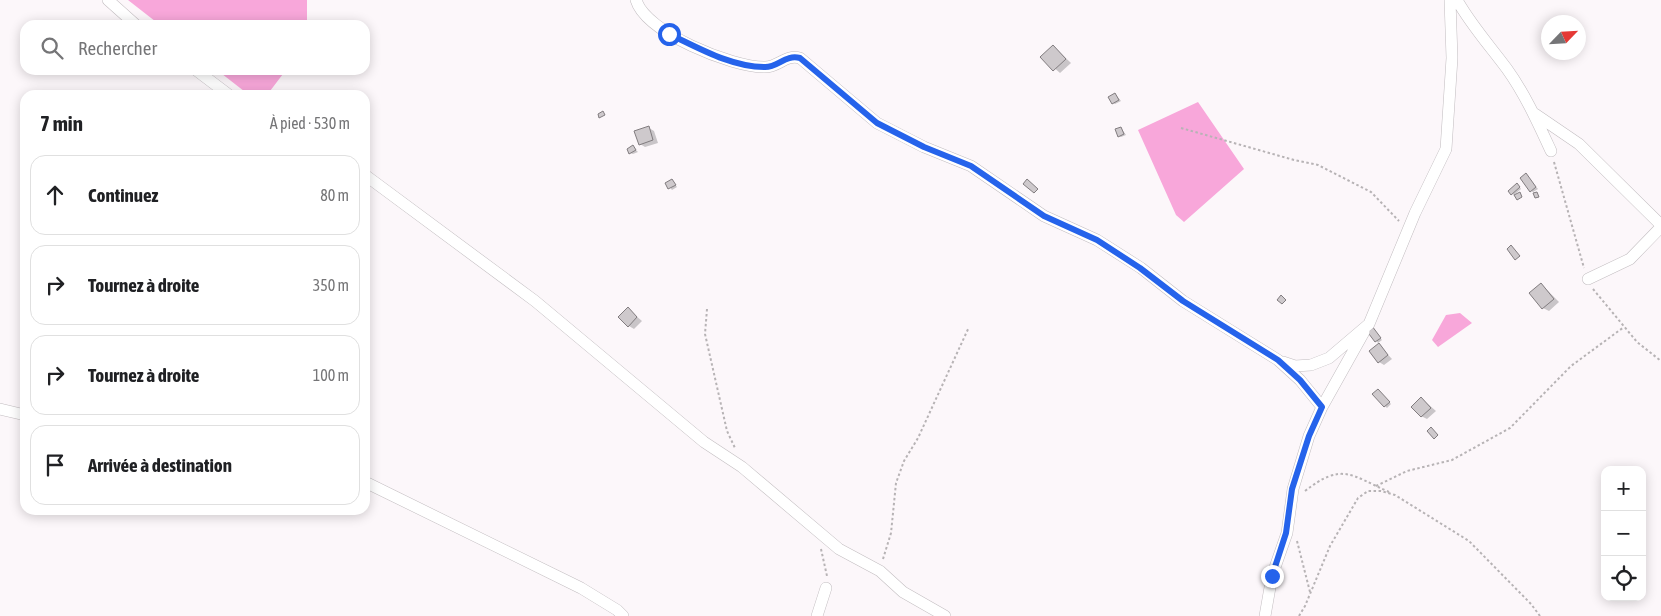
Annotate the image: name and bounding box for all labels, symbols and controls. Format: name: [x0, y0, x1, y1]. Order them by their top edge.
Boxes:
north arrow: [1541, 15, 1586, 60]
search box: [20, 20, 370, 75]
route start: [658, 23, 681, 46]
icon: search: [38, 34, 66, 62]
text: Rechercher: [78, 37, 157, 59]
text: 7 min: [40, 111, 83, 135]
text: À pied · 530 m: [270, 114, 350, 132]
icon: ahead: [41, 181, 69, 209]
text: Continuez: [88, 184, 158, 206]
text: 80 m: [320, 186, 349, 204]
icon: right: [41, 271, 69, 299]
text: Tournez à droite: [88, 274, 199, 296]
text: 350 m: [313, 276, 349, 294]
icon: right: [41, 361, 69, 389]
text: Tournez à droite: [88, 364, 199, 386]
text: 100 m: [313, 366, 349, 384]
icon: arrive: [41, 451, 69, 479]
text: Arrivée à destination: [88, 454, 232, 476]
map controls: [1601, 466, 1646, 601]
button: +: [1601, 466, 1646, 511]
button: −: [1601, 511, 1646, 556]
button: locate: [1601, 556, 1646, 601]
route end: [1261, 565, 1284, 588]

